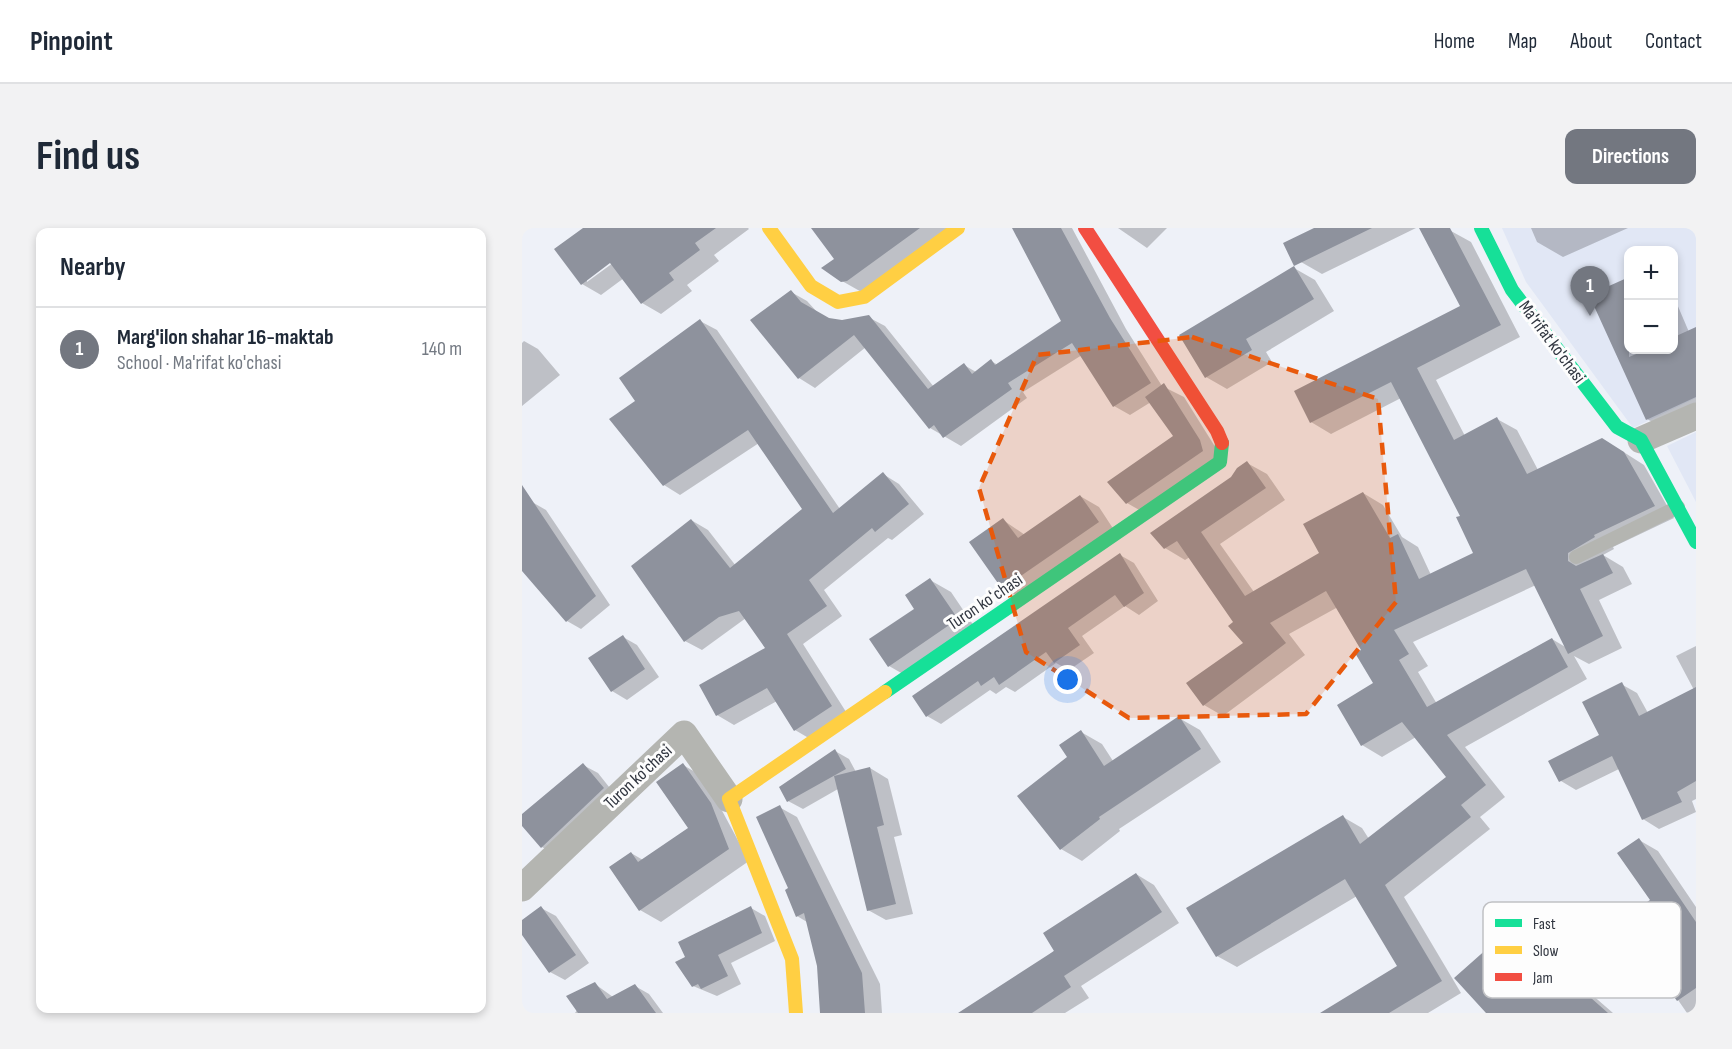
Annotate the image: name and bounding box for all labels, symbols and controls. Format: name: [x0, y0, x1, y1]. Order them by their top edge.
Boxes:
text: Pinpoint: [30, 25, 113, 58]
text: Home: [1434, 29, 1475, 54]
text: Map: [1508, 29, 1537, 54]
text: About: [1570, 29, 1612, 54]
text: Contact: [1645, 29, 1702, 54]
button: Directions: [1565, 129, 1696, 184]
text: Find us: [36, 131, 140, 182]
map controls: [1624, 246, 1678, 354]
button: +: [1624, 246, 1678, 300]
text: Nearby: [60, 252, 126, 283]
pin: 1: [1570, 266, 1610, 316]
street label: Ma'rifat ko'chasi: [1514, 297, 1590, 387]
button: −: [1624, 300, 1678, 354]
text: Marg'ilon shahar 16-maktab: [117, 324, 334, 351]
text: 1: [76, 337, 83, 361]
text: 140 m: [422, 337, 462, 361]
text: School · Ma'rifat ko'chasi: [117, 351, 281, 375]
street label: Turon koʻchasi: [943, 569, 1027, 635]
your location: [1053, 665, 1082, 694]
street label: Turon ko'chasi: [600, 740, 676, 814]
legend: [1483, 902, 1681, 998]
text: Fast: [1533, 915, 1556, 934]
text: Slow: [1533, 942, 1558, 961]
text: Jam: [1532, 969, 1553, 988]

